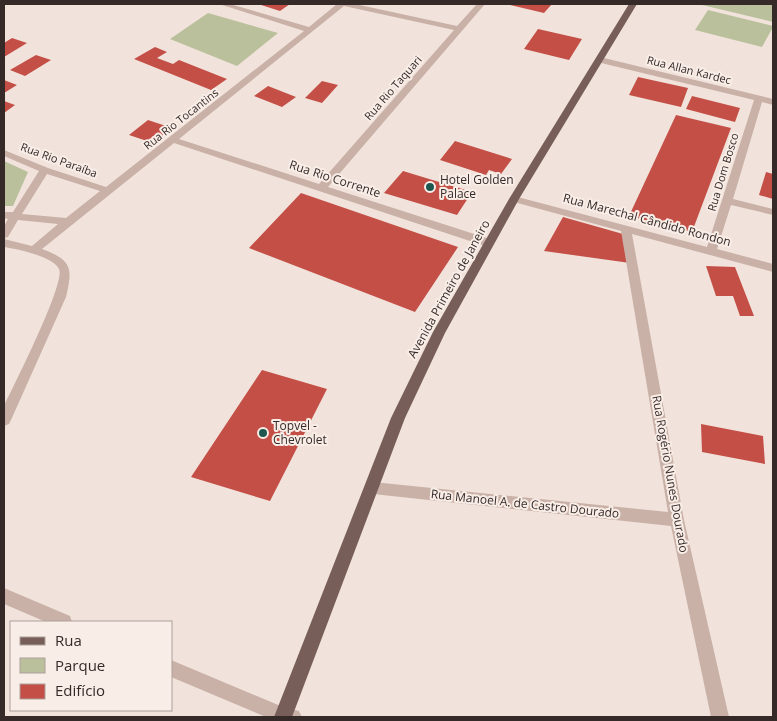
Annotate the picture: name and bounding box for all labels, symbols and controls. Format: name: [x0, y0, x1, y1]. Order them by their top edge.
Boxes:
street label: Rua Rio Taquari: [361, 52, 425, 123]
street label: Rua Allan Kardec: [645, 52, 733, 87]
street label: Rua Rio Tocantins: [140, 85, 221, 153]
street label: Rua Dom Bosco: [704, 131, 742, 213]
street label: Rua Rio Paraíba: [19, 139, 100, 180]
street label: Rua Rio Corrente: [287, 156, 383, 201]
place label: Hotel Golden Palace: [440, 171, 514, 202]
marker: Hotel Golden Palace: [424, 181, 436, 193]
street label: Rua Marechal Cândido Rondon: [561, 189, 733, 250]
street label: Avenida Primeiro de Janeiro: [403, 217, 494, 361]
street label: Rua Rogério Nunes Dourado: [648, 394, 693, 554]
place label: Topvel - Chevrolet: [273, 417, 327, 448]
marker: Topvel - Chevrolet: [257, 427, 269, 439]
street label: Rua Manoel A. de Castro Dourado: [430, 485, 620, 522]
legend: [10, 621, 172, 711]
text: Rua: [55, 630, 82, 650]
text: Parque: [55, 655, 105, 675]
text: Edifício: [55, 680, 105, 700]

